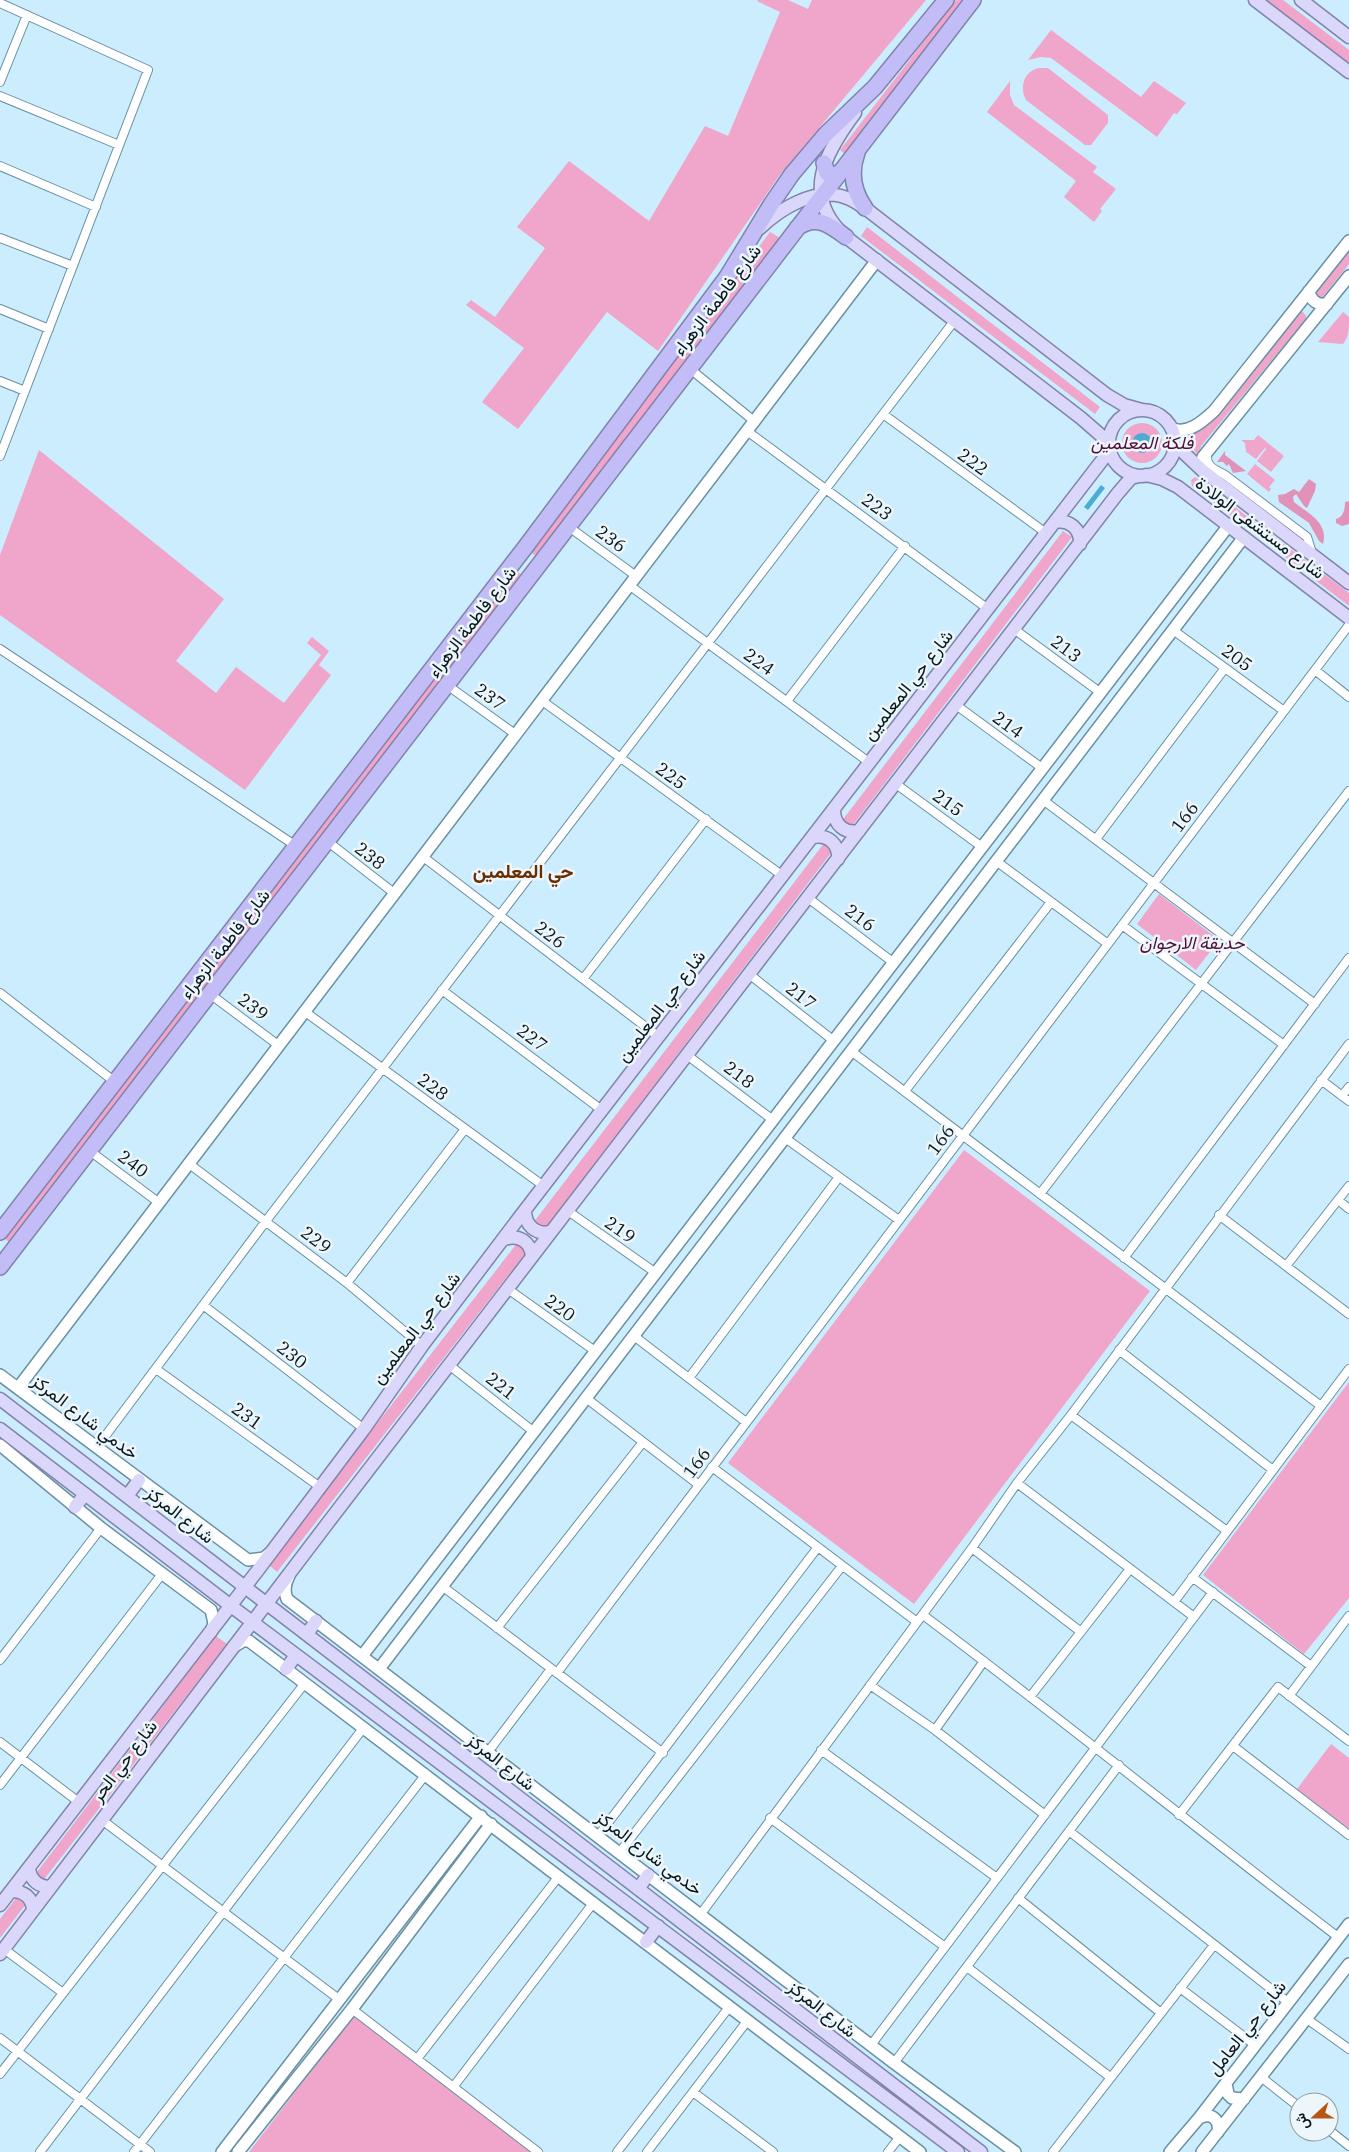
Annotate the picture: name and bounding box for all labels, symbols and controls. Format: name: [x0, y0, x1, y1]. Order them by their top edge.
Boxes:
street label: شارع فاطمة الزهراء: [667, 239, 767, 361]
park label: فلكة المعلمين: [1091, 431, 1194, 454]
street label: 222: [953, 443, 993, 480]
street label: شارع مستشفى الولادة: [1190, 471, 1330, 585]
street label: 223: [857, 488, 897, 525]
street label: 236: [591, 520, 631, 557]
street label: شارع فاطمة الزهراء: [422, 561, 522, 683]
street label: شارع حي المعلمين: [857, 625, 961, 747]
street label: 213: [1046, 630, 1086, 668]
street label: 205: [1217, 639, 1257, 676]
street label: 224: [739, 643, 779, 680]
street label: 237: [470, 678, 510, 715]
street label: 214: [988, 706, 1028, 743]
street label: 225: [651, 757, 691, 794]
street label: 215: [928, 784, 968, 821]
street label: 166: [1166, 797, 1204, 837]
street label: 238: [350, 837, 390, 875]
district label: حي المعلمين: [473, 859, 573, 888]
street label: شارع فاطمة الزهراء: [174, 884, 276, 1004]
street label: 216: [840, 899, 880, 937]
street label: 226: [530, 916, 570, 954]
park label: حديقة الارجوان: [1140, 931, 1245, 954]
street label: شارع حي المعلمين: [611, 945, 713, 1069]
street label: 217: [781, 977, 821, 1015]
street label: 239: [233, 988, 273, 1026]
street label: 227: [512, 1019, 552, 1057]
street label: 218: [719, 1056, 759, 1094]
street label: 228: [413, 1068, 453, 1105]
street label: 166: [922, 1120, 960, 1160]
street label: 240: [113, 1145, 153, 1183]
street label: 219: [600, 1211, 640, 1248]
street label: 229: [296, 1221, 336, 1259]
street label: شارع حي المعلمين: [366, 1267, 468, 1391]
street label: 220: [540, 1289, 580, 1326]
street label: 230: [272, 1336, 312, 1374]
street label: 221: [481, 1367, 521, 1405]
street label: خدمي شارع المركز: [24, 1368, 143, 1467]
street label: 231: [227, 1397, 267, 1434]
street label: 166: [678, 1443, 716, 1483]
street label: شارع المركز: [140, 1480, 219, 1549]
street label: شارع حي الحر: [85, 1715, 165, 1810]
street label: شارع المركز: [461, 1727, 540, 1796]
street label: خدمي شارع المركز: [588, 1804, 707, 1903]
street label: شارع المركز: [782, 1974, 861, 2043]
street label: شارع حي العامل: [1202, 1976, 1294, 2082]
north arrow: [1289, 2092, 1339, 2142]
text: ش: [1290, 2110, 1313, 2133]

